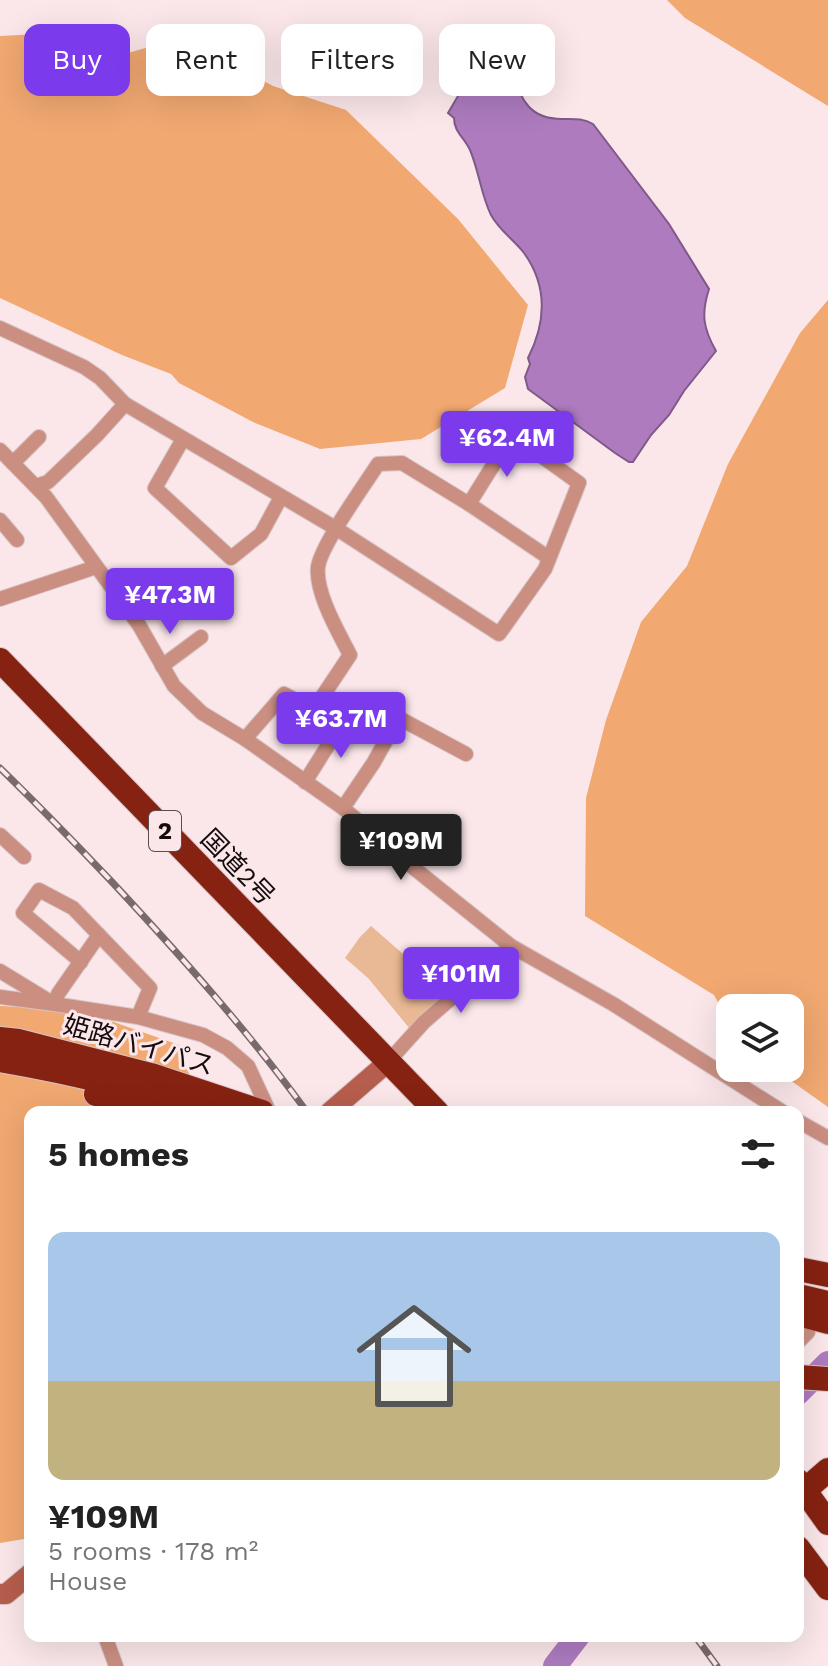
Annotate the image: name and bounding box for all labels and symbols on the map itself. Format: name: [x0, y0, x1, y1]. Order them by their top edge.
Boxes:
pin: ¥62.4M: [442, 411, 572, 479]
pin: ¥47.3M: [105, 568, 235, 636]
pin: ¥63.7M: [276, 692, 406, 760]
road number: 2: [149, 811, 181, 851]
pin: ¥109M: [345, 814, 457, 882]
street label: 国道2号: [195, 823, 281, 911]
pin: ¥101M: [405, 947, 517, 1015]
street label: 姫路バイパス: [60, 1009, 218, 1081]

